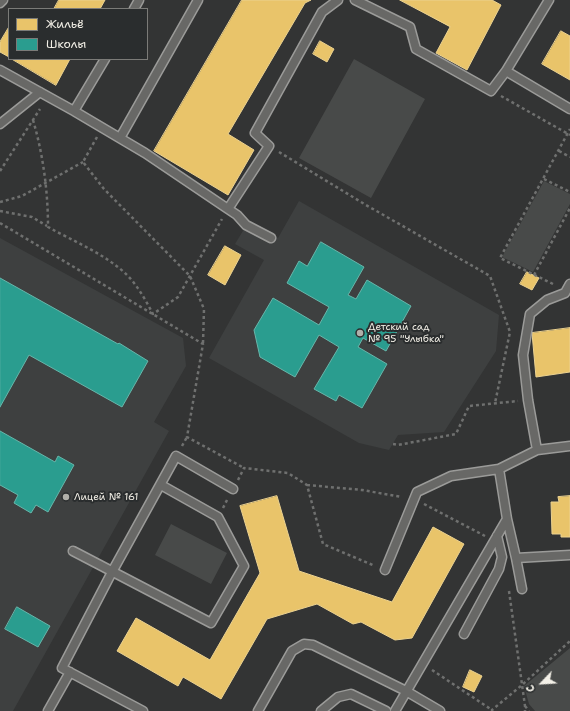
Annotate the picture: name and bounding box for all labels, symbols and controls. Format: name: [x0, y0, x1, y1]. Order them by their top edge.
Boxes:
legend: [8, 8, 148, 60]
text: Жильё: [46, 16, 84, 32]
text: Школы: [46, 36, 86, 52]
place label: Детский сад № 95 "Улыбка": [368, 321, 444, 344]
marker: Детский сад № 95 "Улыбка": [355, 328, 365, 338]
place label: Лицей № 161: [74, 491, 138, 503]
marker: Лицей № 161: [61, 492, 71, 502]
north arrow: [522, 663, 562, 703]
text: С: [522, 682, 539, 695]

